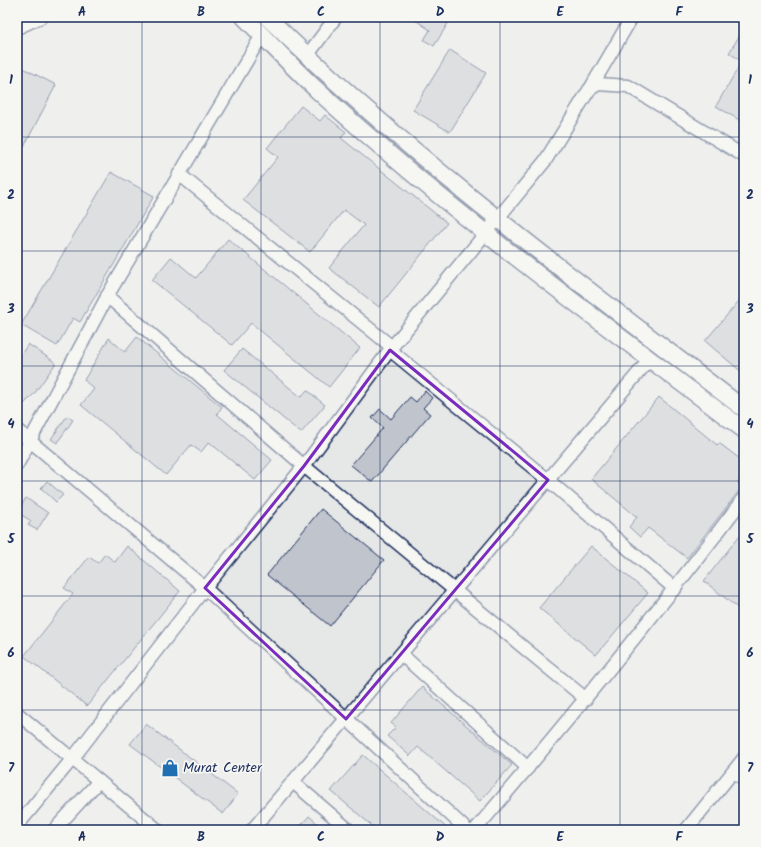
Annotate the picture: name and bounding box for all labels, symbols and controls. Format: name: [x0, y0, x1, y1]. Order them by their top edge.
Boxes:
text: A: [78, 2, 86, 23]
text: B: [197, 2, 205, 23]
text: C: [317, 2, 325, 23]
text: D: [436, 2, 445, 23]
text: E: [556, 2, 564, 23]
text: F: [675, 2, 683, 23]
text: 1: [9, 70, 13, 91]
text: 1: [748, 70, 752, 91]
text: 2: [7, 185, 15, 206]
text: 2: [746, 185, 754, 206]
text: 3: [6, 299, 15, 320]
text: 3: [745, 299, 754, 320]
text: 4: [7, 414, 15, 435]
text: 4: [746, 414, 754, 435]
text: 5: [7, 529, 16, 550]
text: 5: [746, 529, 755, 550]
text: 6: [7, 643, 15, 664]
text: 6: [746, 643, 754, 664]
place label: Murat Center: [183, 757, 263, 779]
text: 7: [8, 758, 15, 779]
shop icon: Murat Center: [160, 758, 180, 778]
text: 7: [747, 758, 754, 779]
text: A: [78, 827, 86, 847]
text: B: [197, 827, 205, 847]
text: C: [317, 827, 325, 847]
text: D: [436, 827, 445, 847]
text: E: [556, 827, 564, 847]
text: F: [675, 827, 683, 847]

